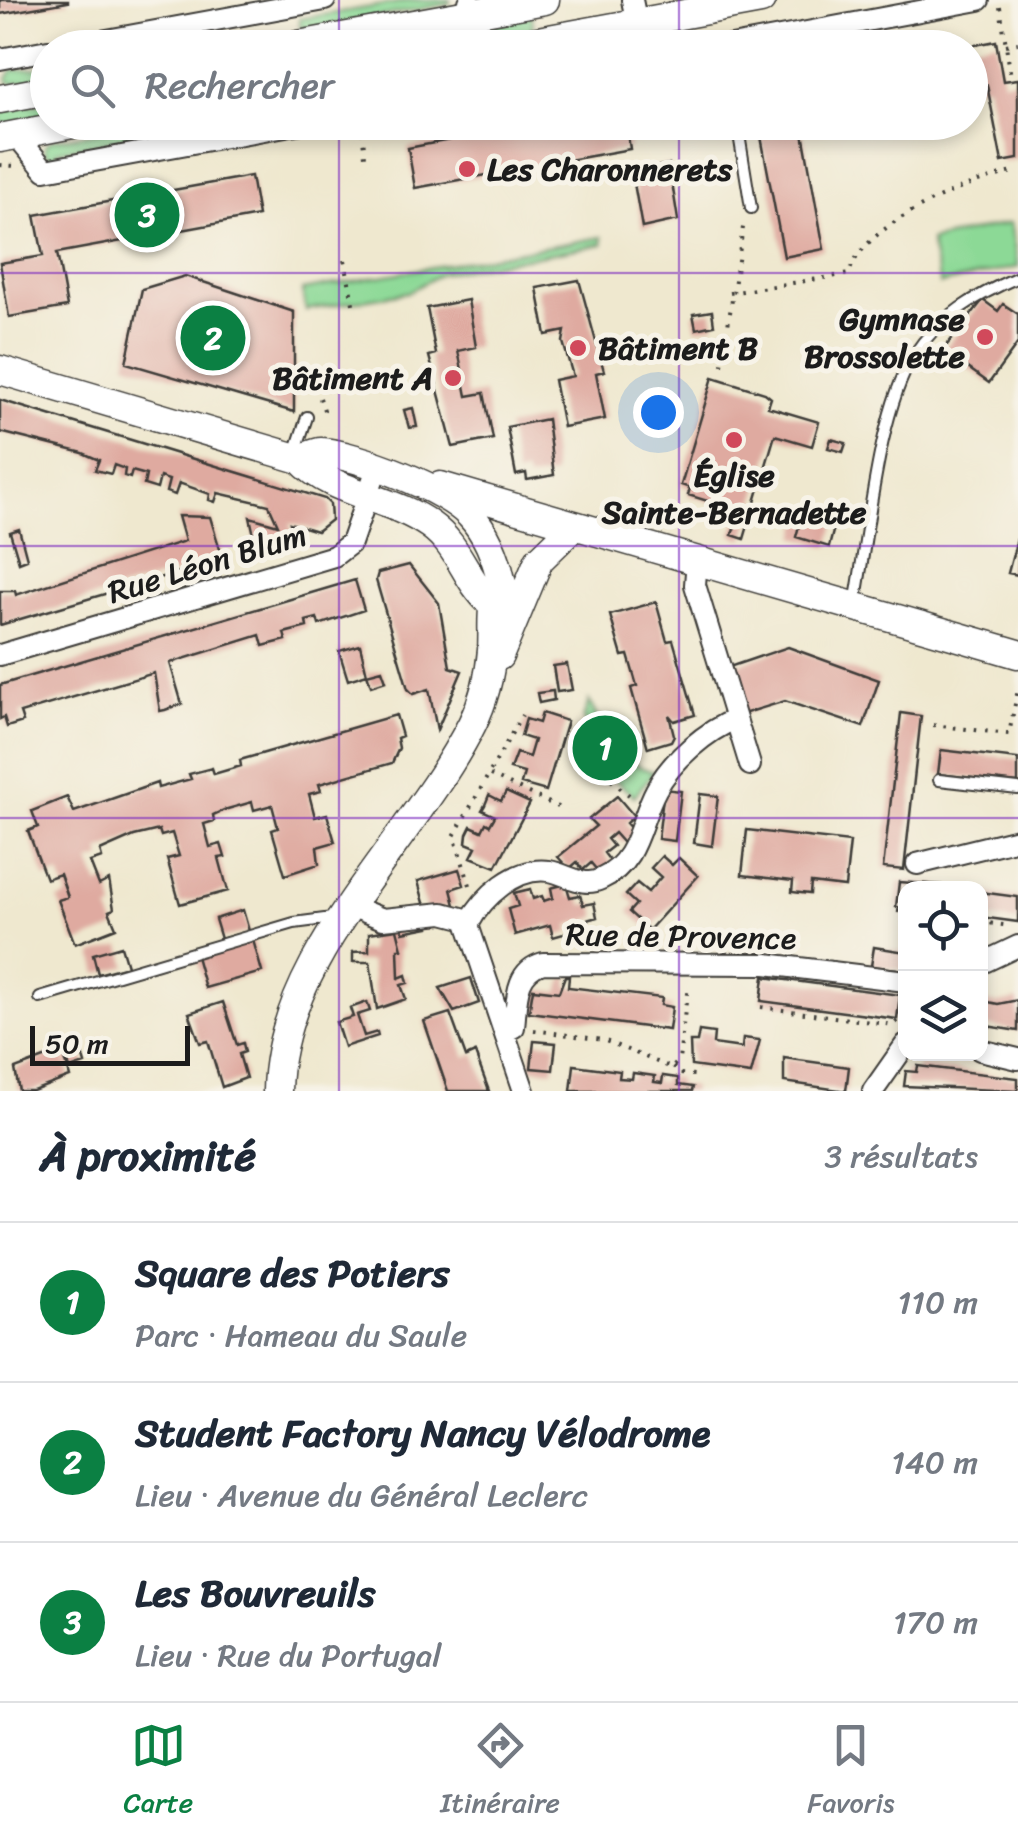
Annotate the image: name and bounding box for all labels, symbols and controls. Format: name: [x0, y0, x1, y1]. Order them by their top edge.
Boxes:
search box: [30, 30, 988, 140]
text: Rechercher: [145, 52, 334, 119]
icon: search: [65, 58, 120, 113]
place label: Les Charonnerets: [487, 141, 734, 198]
marker: Les Charonnerets: [456, 158, 478, 180]
pin: 3: [114, 178, 180, 252]
place label: Gymnase Brossolette: [804, 291, 966, 385]
pin: 2: [180, 300, 246, 376]
place label: Bâtiment B: [598, 320, 758, 377]
marker: Gymnase Brossolette: [974, 326, 996, 348]
marker: Bâtiment B: [567, 337, 589, 359]
place label: Bâtiment A: [272, 350, 433, 407]
marker: Bâtiment A: [442, 367, 464, 389]
your location: [633, 387, 684, 438]
marker: Église Sainte-Bernadette: [723, 429, 745, 451]
place label: Église Sainte-Bernadette: [601, 447, 867, 541]
street label: Rue Léon Blum: [101, 506, 314, 621]
pin: 1: [572, 710, 638, 786]
map controls: [898, 881, 988, 1061]
button: locate: [898, 881, 988, 971]
street label: Rue de Provence: [565, 906, 797, 967]
button: layers: [898, 971, 988, 1061]
text: 50 m: [45, 1019, 109, 1068]
scale bar: [30, 1021, 190, 1066]
text: À proximité: [40, 1119, 256, 1193]
text: 3 résultats: [824, 1128, 978, 1185]
text: Square des Potiers: [135, 1240, 450, 1307]
text: 1: [66, 1274, 79, 1331]
text: 110 m: [897, 1274, 978, 1331]
text: Parc · Hameau du Saule: [135, 1307, 467, 1364]
text: Student Factory Nancy Vélodrome: [135, 1400, 710, 1467]
text: 2: [63, 1434, 82, 1491]
text: 140 m: [891, 1434, 978, 1491]
text: Lieu · Avenue du Général Leclerc: [135, 1467, 588, 1524]
text: Les Bouvreuils: [135, 1560, 375, 1627]
text: 3: [64, 1594, 81, 1651]
text: 170 m: [893, 1594, 978, 1651]
text: Lieu · Rue du Portugal: [135, 1627, 441, 1684]
tab: Carte: [124, 1718, 193, 1827]
tab: Itinéraire: [440, 1718, 560, 1827]
tab: Favoris: [807, 1718, 894, 1827]

